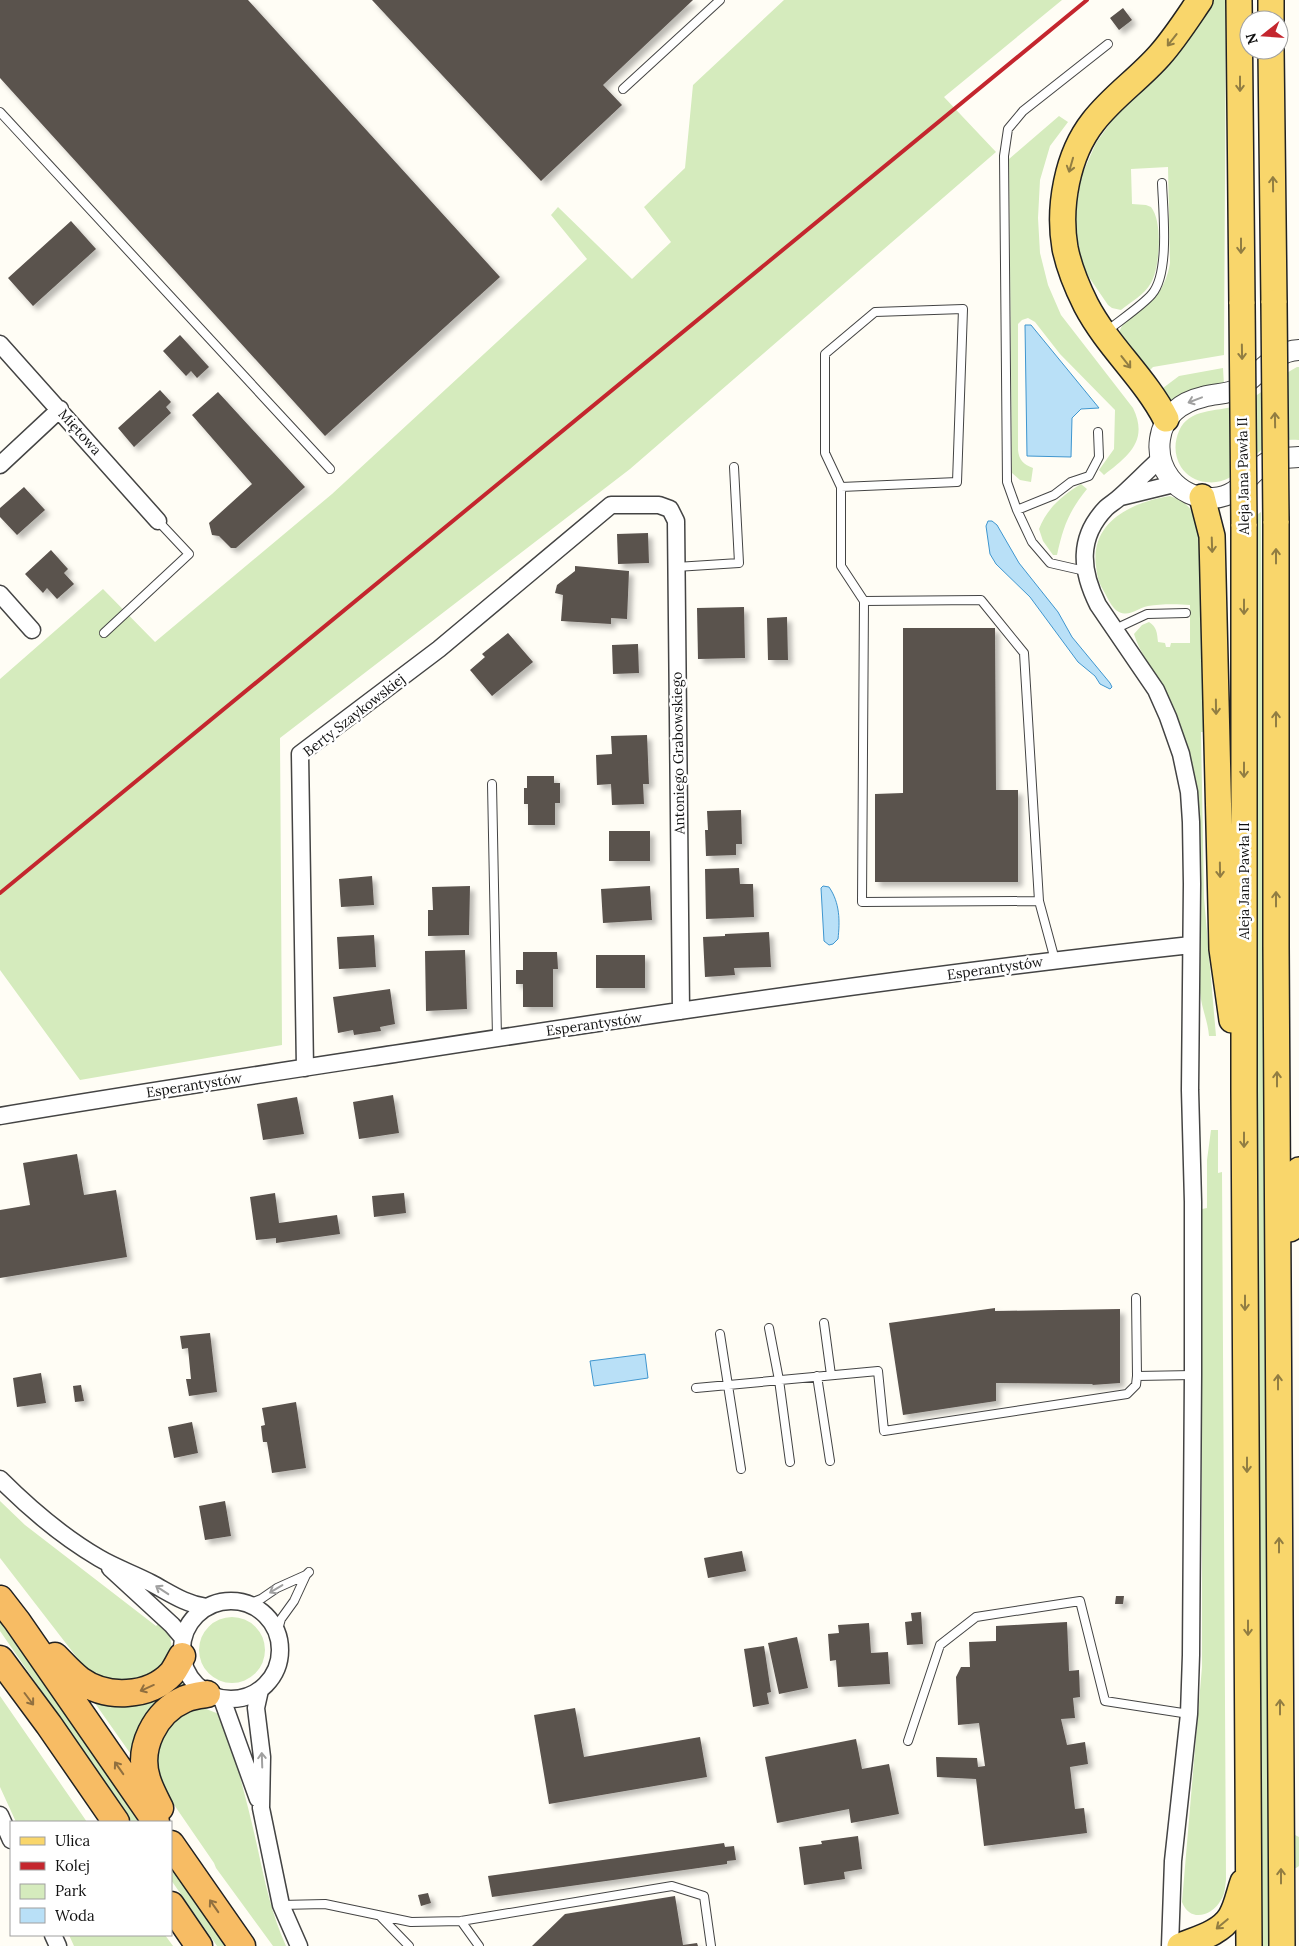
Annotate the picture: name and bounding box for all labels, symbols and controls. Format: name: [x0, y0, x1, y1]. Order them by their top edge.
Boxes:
north arrow: [1239, 10, 1289, 60]
text: N: [1241, 31, 1262, 47]
one-way arrow: [1167, 33, 1177, 47]
one-way arrow: [1235, 75, 1245, 91]
one-way arrow: [1066, 156, 1076, 172]
one-way arrow: [1268, 176, 1278, 192]
one-way arrow: [1236, 238, 1246, 254]
one-way arrow: [1237, 344, 1247, 360]
one-way arrow: [1120, 355, 1131, 368]
one-way arrow: [1188, 396, 1203, 405]
street label: Miętowa: [55, 405, 105, 459]
one-way arrow: [1270, 412, 1280, 428]
street label: Aleja Jana Pawła II: [1233, 417, 1253, 536]
one-way arrow: [1207, 536, 1217, 552]
one-way arrow: [1271, 548, 1281, 564]
one-way arrow: [1239, 599, 1249, 615]
street label: Berty Szaykowskiej: [299, 670, 409, 760]
street label: Antoniego Grabowskiego: [668, 671, 688, 836]
one-way arrow: [1211, 698, 1221, 715]
one-way arrow: [1271, 711, 1281, 727]
one-way arrow: [1239, 762, 1249, 778]
street label: Aleja Jana Pawła II: [1235, 822, 1253, 941]
one-way arrow: [1216, 861, 1225, 877]
one-way arrow: [1271, 891, 1281, 907]
street label: Esperantystów: [946, 952, 1045, 984]
street label: Esperantystów: [545, 1008, 644, 1040]
street label: Esperantystów: [145, 1068, 244, 1101]
one-way arrow: [1272, 1072, 1282, 1088]
one-way arrow: [1240, 1132, 1249, 1148]
one-way arrow: [1241, 1294, 1250, 1310]
one-way arrow: [1273, 1374, 1283, 1390]
one-way arrow: [1242, 1457, 1251, 1473]
one-way arrow: [1274, 1537, 1284, 1553]
one-way arrow: [155, 1584, 169, 1594]
one-way arrow: [270, 1585, 284, 1595]
one-way arrow: [1243, 1619, 1252, 1635]
one-way arrow: [140, 1684, 155, 1694]
one-way arrow: [24, 1692, 34, 1706]
one-way arrow: [1275, 1699, 1285, 1716]
one-way arrow: [257, 1752, 266, 1768]
one-way arrow: [114, 1761, 124, 1775]
legend: [10, 1821, 172, 1936]
text: Ulica: [55, 1831, 91, 1850]
text: Kolej: [55, 1856, 90, 1875]
one-way arrow: [1276, 1868, 1286, 1884]
text: Park: [55, 1881, 86, 1900]
one-way arrow: [209, 1899, 219, 1913]
text: Woda: [55, 1906, 95, 1925]
one-way arrow: [1216, 1919, 1229, 1930]

